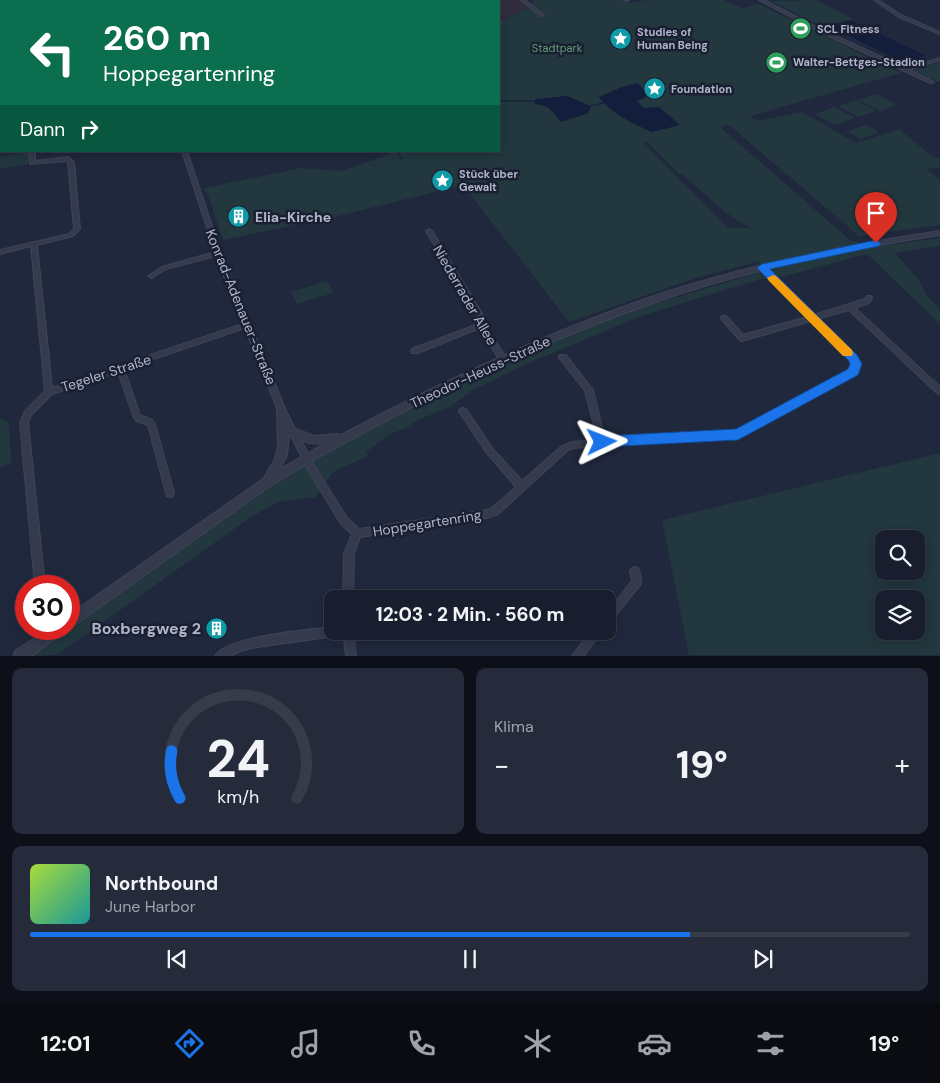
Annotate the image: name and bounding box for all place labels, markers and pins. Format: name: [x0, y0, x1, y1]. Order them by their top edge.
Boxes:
sports icon: SCL Fitness: [789, 17, 813, 41]
place label: SCL Fitness: [817, 22, 880, 36]
place label: Studies of Human Being: [637, 25, 708, 52]
place icon: Studies of Human Being: [609, 26, 633, 50]
sports icon: Walter-Bettges-Stadion: [765, 50, 789, 74]
place label: Walter-Bettges-Stadion: [793, 55, 925, 69]
place icon: Foundation: [643, 77, 667, 101]
place label: Foundation: [671, 82, 732, 96]
place label: Stück über Gewalt: [459, 167, 518, 194]
place icon: Stück über Gewalt: [431, 168, 455, 192]
pin: [855, 192, 897, 243]
building icon: Elia-Kirche: [227, 205, 251, 229]
place label: Elia-Kirche: [255, 208, 331, 226]
building icon: Boxbergweg 2: [205, 616, 229, 640]
place label: Boxbergweg 2: [92, 618, 201, 639]

